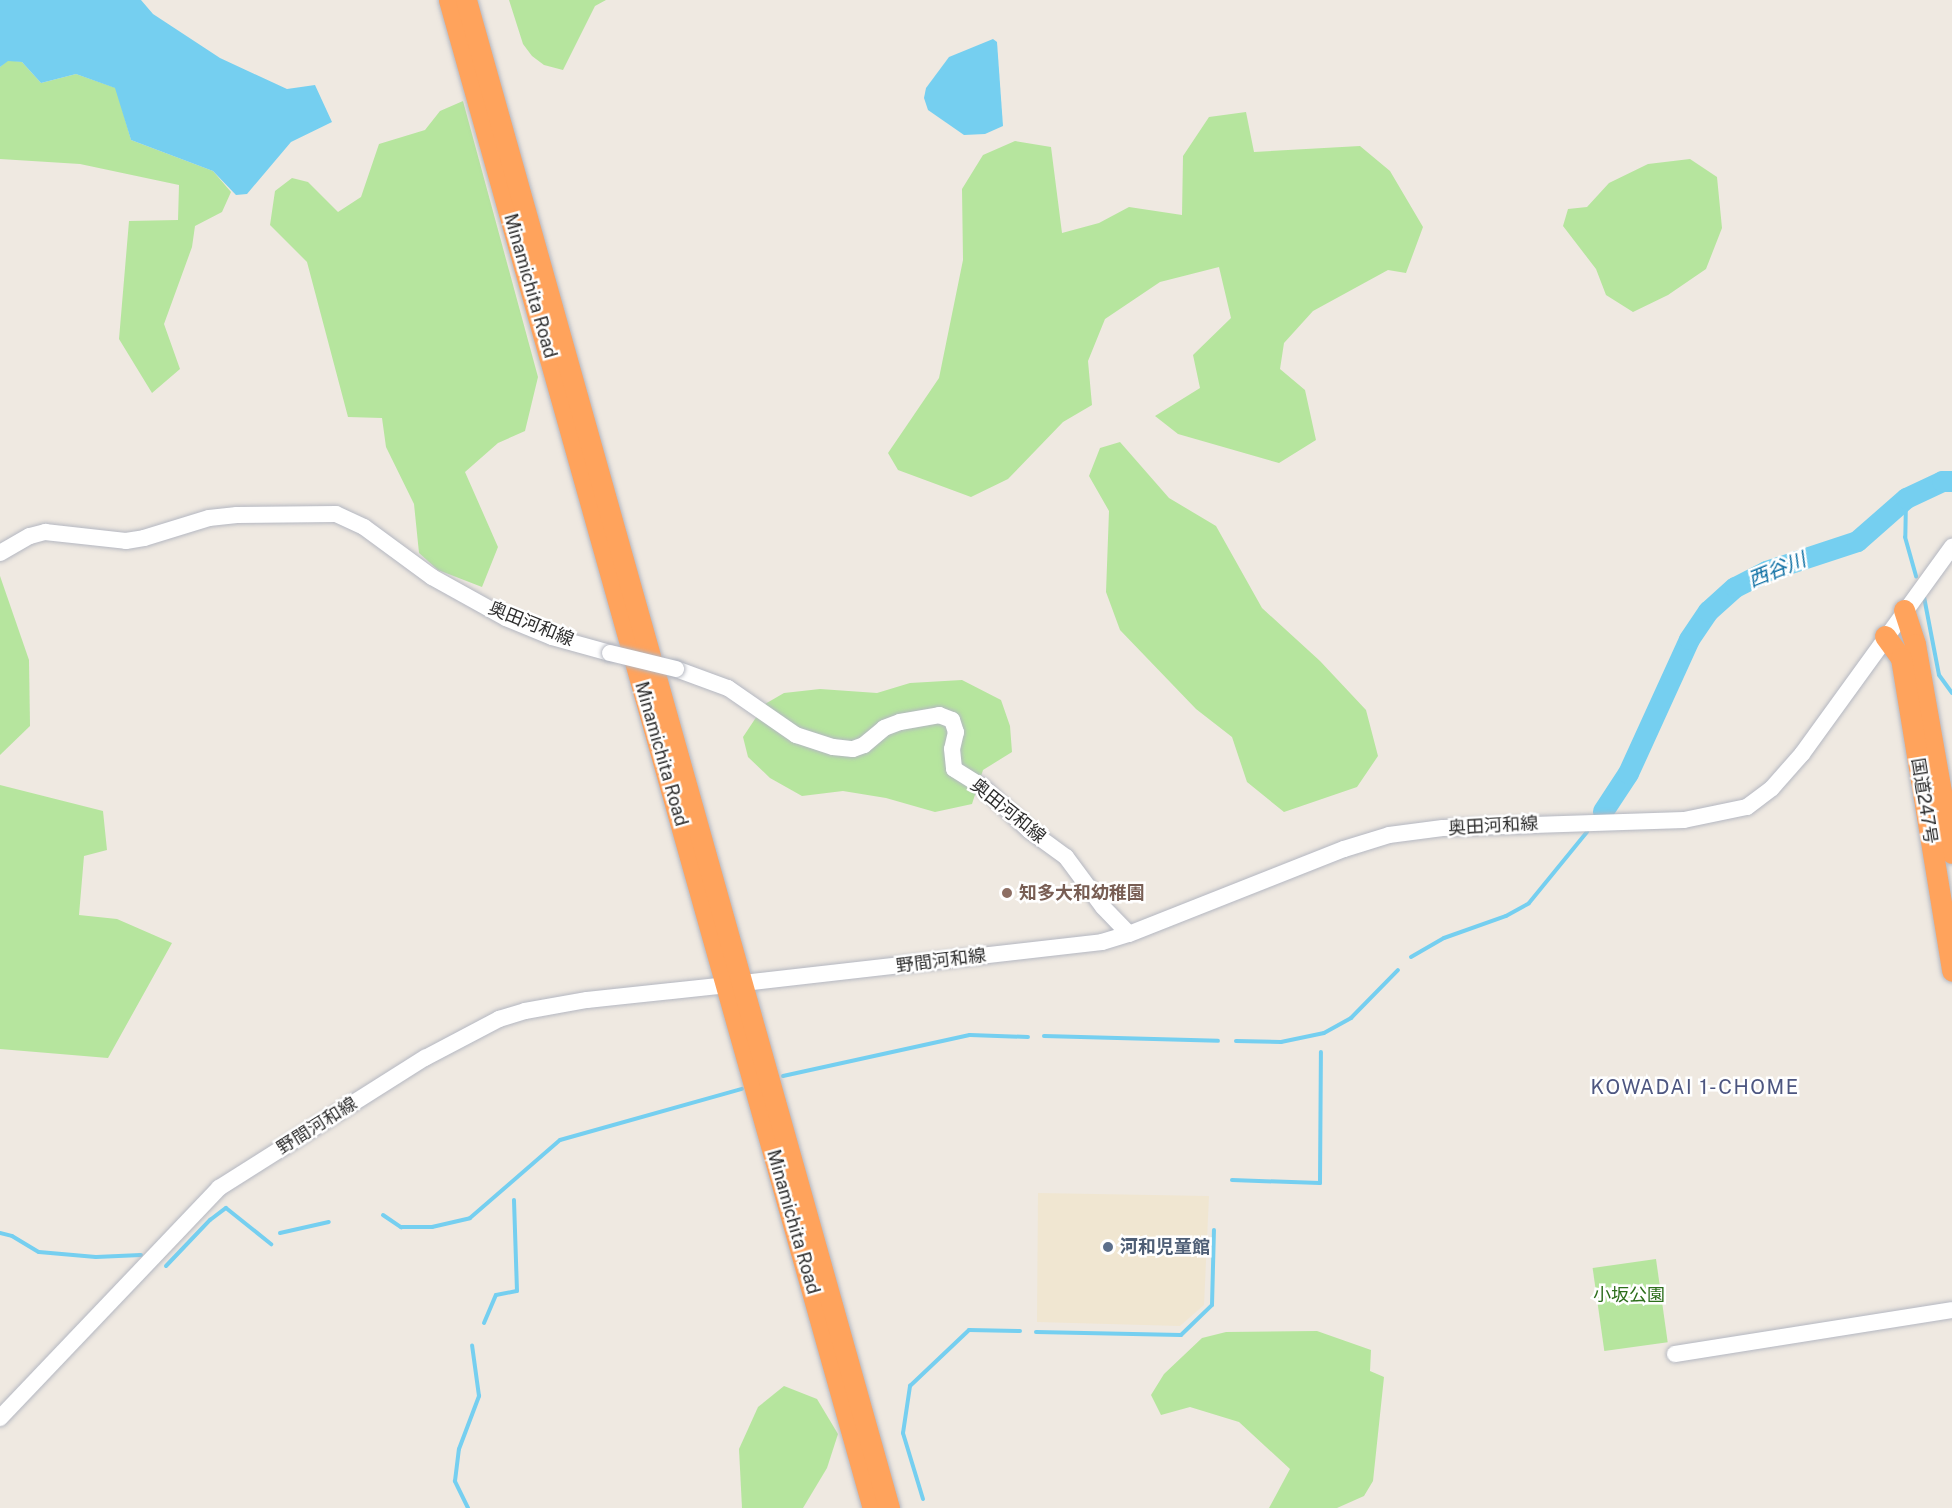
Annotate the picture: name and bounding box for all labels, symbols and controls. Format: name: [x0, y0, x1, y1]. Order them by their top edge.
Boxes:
street label: Minamichita Road: [499, 211, 561, 361]
water label: 西谷川: [1745, 548, 1809, 592]
street label: 奥田河和線: [485, 597, 577, 651]
street label: Minamichita Road: [630, 679, 692, 829]
street label: 国道247号: [1907, 756, 1941, 846]
street label: 奥田河和線: [966, 774, 1050, 848]
street label: 奥田河和線: [1447, 813, 1539, 839]
place label: 知多大和幼稚園: [1019, 882, 1145, 904]
marker: 知多大和幼稚園: [1000, 886, 1014, 900]
street label: 野間河和線: [895, 945, 987, 977]
district label: KOWADAI 1-CHOME: [1590, 1075, 1800, 1099]
street label: 野間河和線: [273, 1093, 361, 1159]
street label: Minamichita Road: [762, 1147, 824, 1297]
place label: 河和児童館: [1120, 1236, 1210, 1258]
marker: 河和児童館: [1101, 1240, 1115, 1254]
park label: 小坂公園: [1593, 1284, 1665, 1306]

